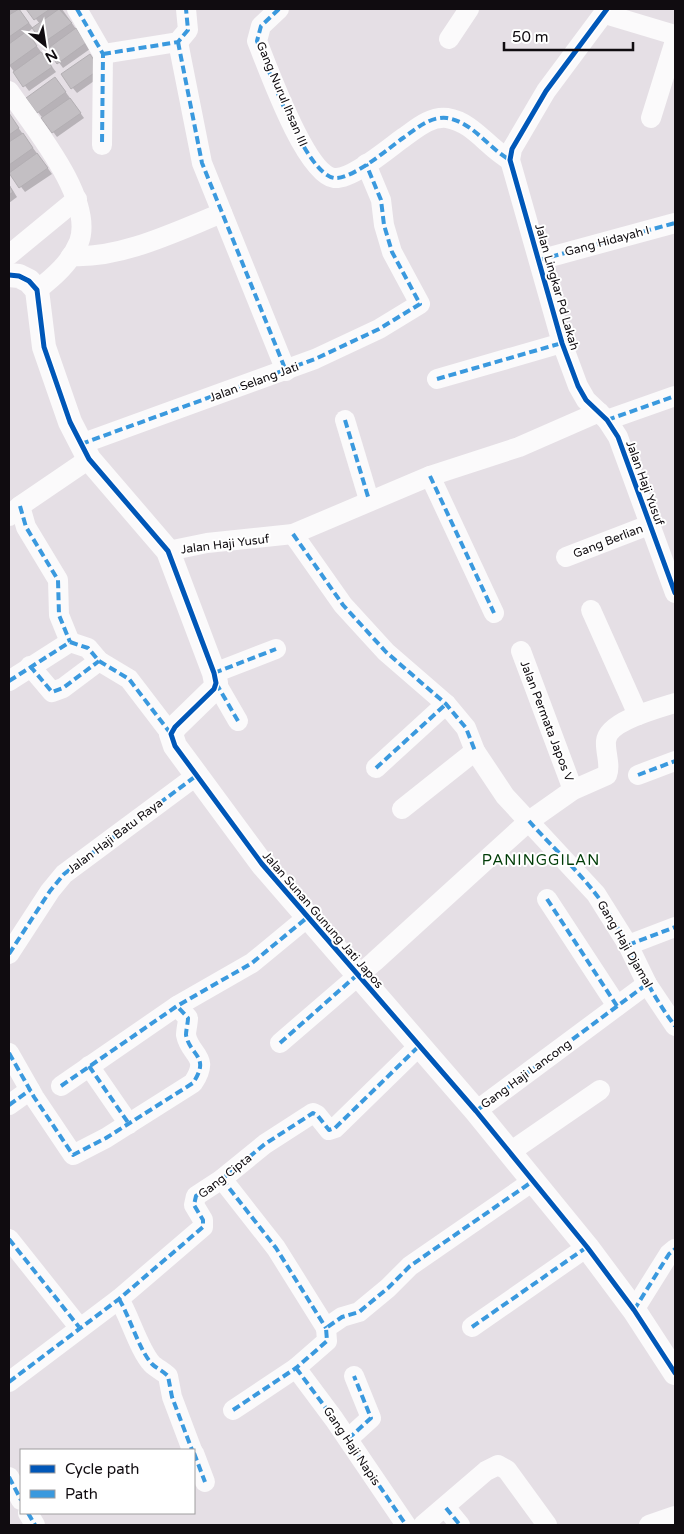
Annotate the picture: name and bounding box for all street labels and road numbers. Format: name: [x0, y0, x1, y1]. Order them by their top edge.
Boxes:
street label: Gang Nurul Ihsan III: [254, 40, 310, 148]
street label: Jalan Lingkar Pd Lakah: [532, 222, 582, 352]
street label: Gang Hidayah I: [563, 223, 651, 259]
street label: Jalan Selang Jati: [207, 359, 301, 405]
street label: Jalan Haji Yusuf: [623, 439, 667, 528]
street label: Gang Berlian: [571, 521, 645, 561]
street label: Jalan Haji Yusuf: [180, 532, 271, 556]
street label: Jalan Permata Japos V: [517, 659, 577, 784]
street label: Jalan Haji Batu Raya: [65, 796, 165, 876]
street label: Jalan Sunan Gunung Jati Japos: [260, 849, 386, 991]
street label: Gang Haji Djamal: [594, 898, 656, 990]
street label: Gang Haji Lancong: [478, 1037, 574, 1111]
street label: Gang Cipta: [195, 1151, 255, 1201]
street label: Gang Haji Napis: [321, 1404, 384, 1488]

